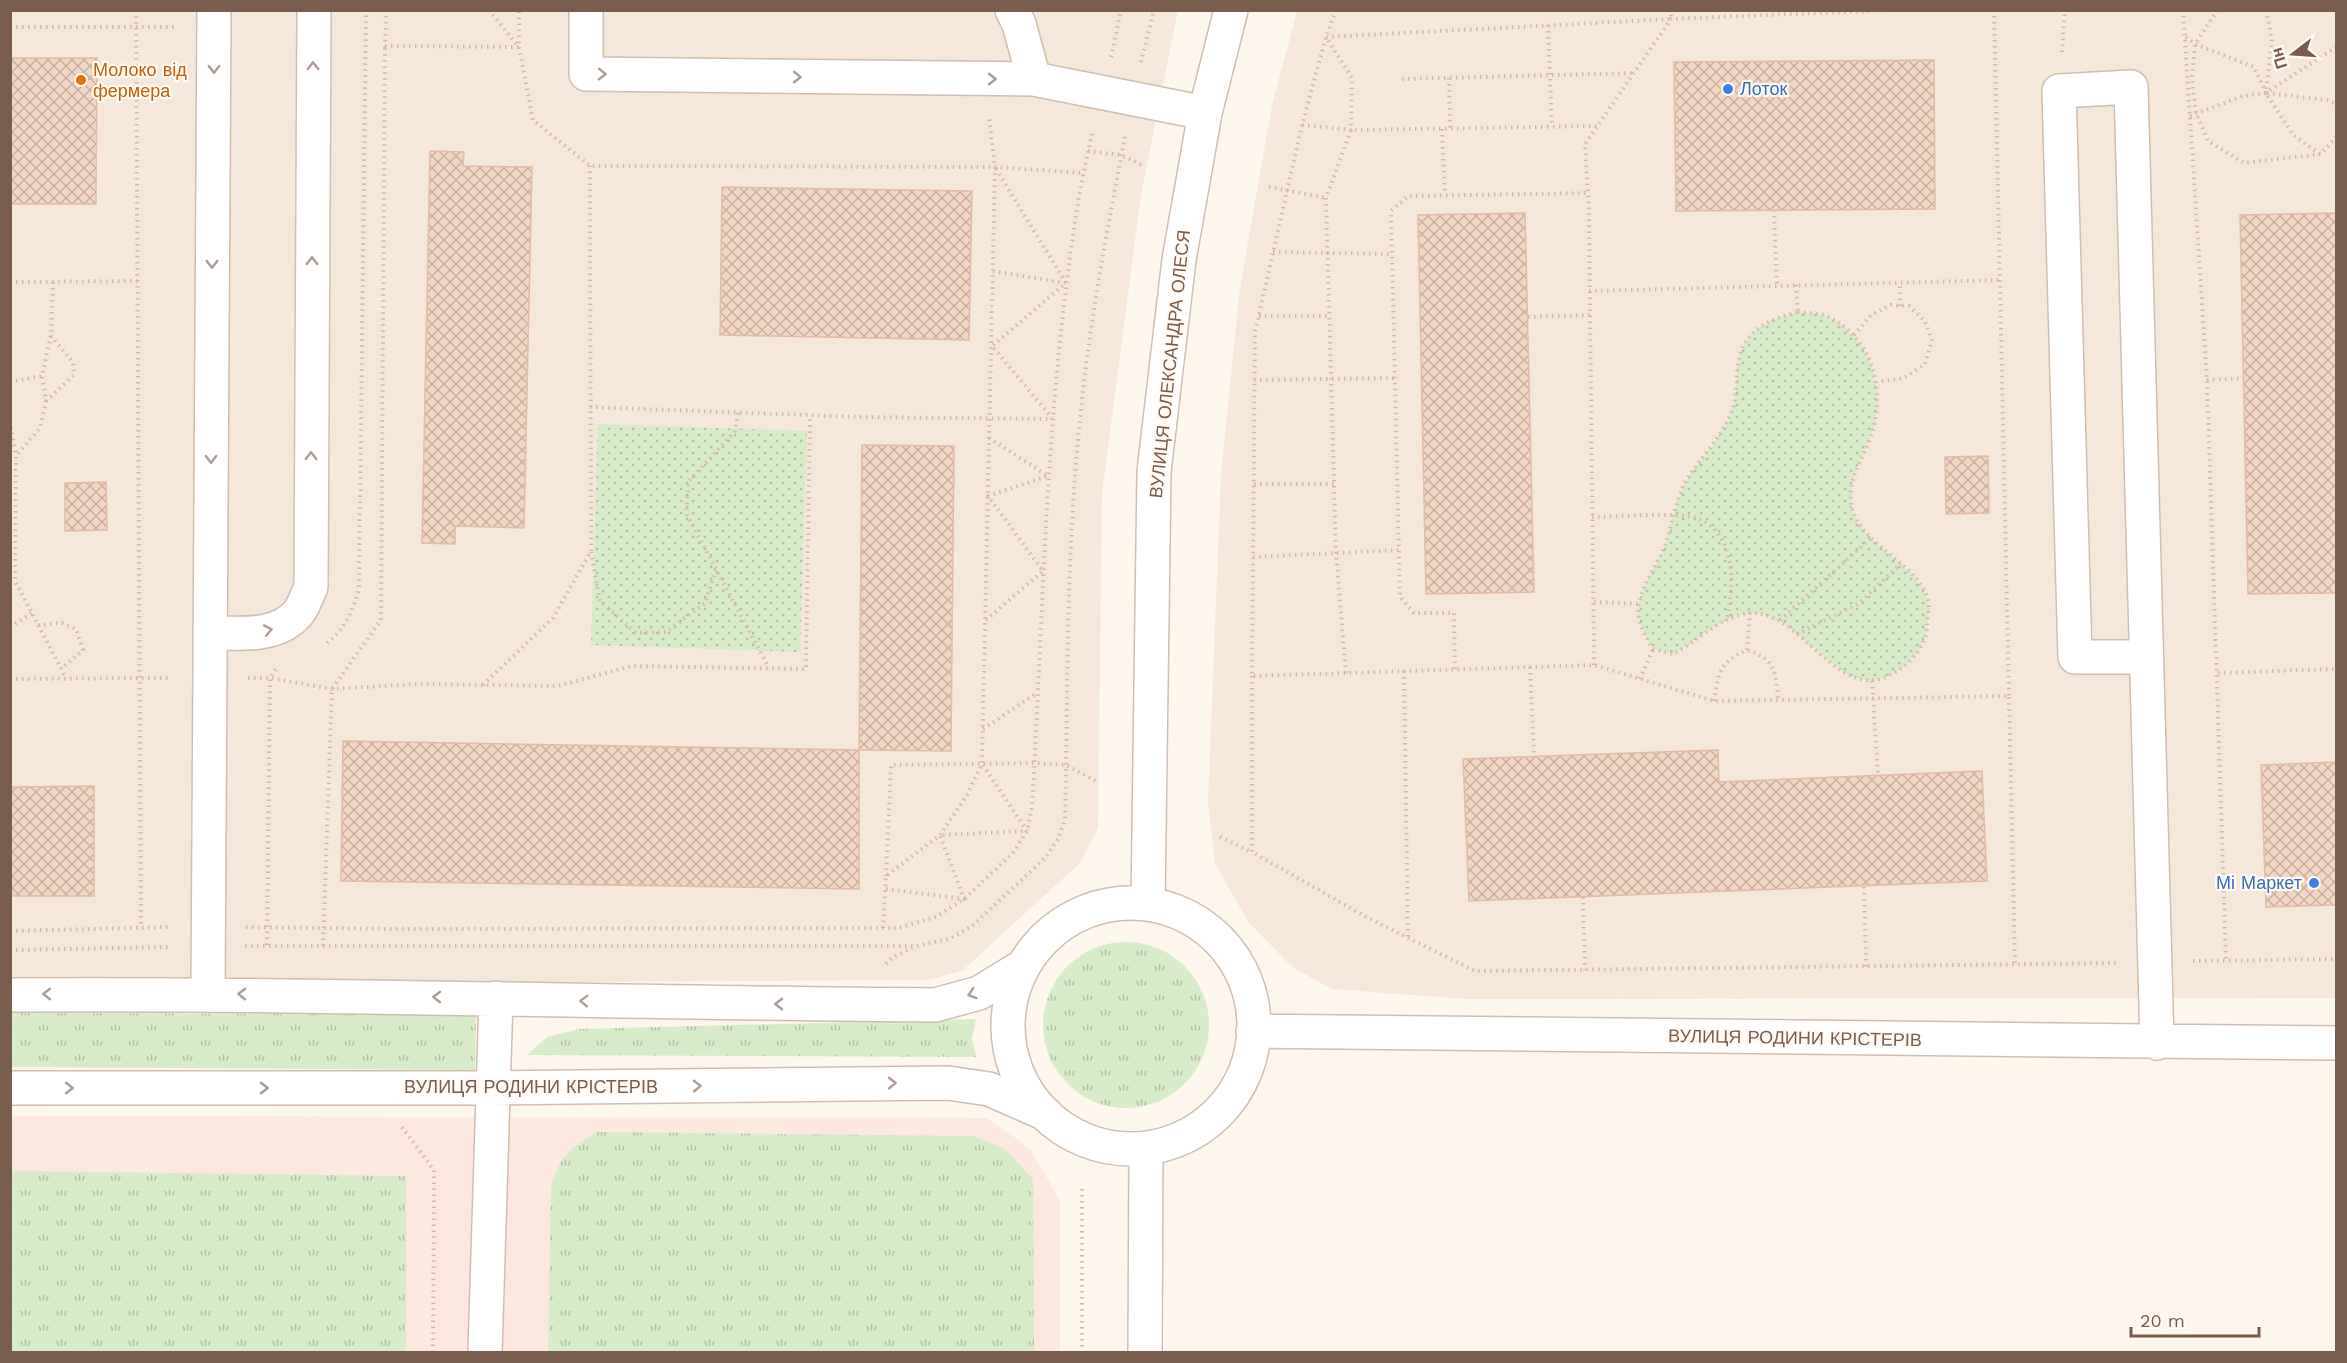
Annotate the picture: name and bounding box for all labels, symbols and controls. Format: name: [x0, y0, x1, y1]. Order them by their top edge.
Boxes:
north arrow: [2263, 24, 2323, 84]
text: Пн: [2267, 45, 2291, 71]
place label: Молоко від фермера: [93, 59, 187, 101]
one-way arrow: [307, 62, 319, 71]
one-way arrow: [207, 64, 220, 73]
one-way arrow: [597, 68, 606, 81]
one-way arrow: [792, 70, 801, 83]
marker: Молоко від фермера: [74, 73, 88, 87]
one-way arrow: [987, 73, 996, 85]
place label: Лоток: [1740, 78, 1787, 99]
marker: Лоток: [1721, 82, 1735, 96]
street label: ВУЛИЦЯ ОЛЕКСАНДРА ОЛЕСЯ: [1145, 229, 1194, 499]
one-way arrow: [306, 257, 318, 266]
one-way arrow: [206, 259, 218, 268]
one-way arrow: [305, 452, 317, 461]
one-way arrow: [205, 454, 217, 463]
one-way arrow: [263, 624, 273, 637]
place label: Мі Маркет: [2216, 872, 2302, 893]
marker: Мі Маркет: [2307, 876, 2321, 890]
one-way arrow: [968, 987, 978, 1000]
one-way arrow: [43, 988, 52, 1000]
one-way arrow: [238, 988, 247, 1000]
one-way arrow: [433, 991, 442, 1003]
one-way arrow: [579, 995, 588, 1007]
one-way arrow: [774, 998, 783, 1010]
street label: ВУЛИЦЯ РОДИНИ КРІСТЕРІВ: [1668, 1025, 1922, 1050]
street label: ВУЛИЦЯ РОДИНИ КРІСТЕРІВ: [404, 1076, 658, 1097]
one-way arrow: [888, 1077, 897, 1089]
one-way arrow: [693, 1079, 702, 1092]
one-way arrow: [64, 1082, 73, 1094]
one-way arrow: [259, 1082, 268, 1094]
scale bar: [2131, 1300, 2258, 1338]
text: 20 m: [2140, 1310, 2185, 1331]

